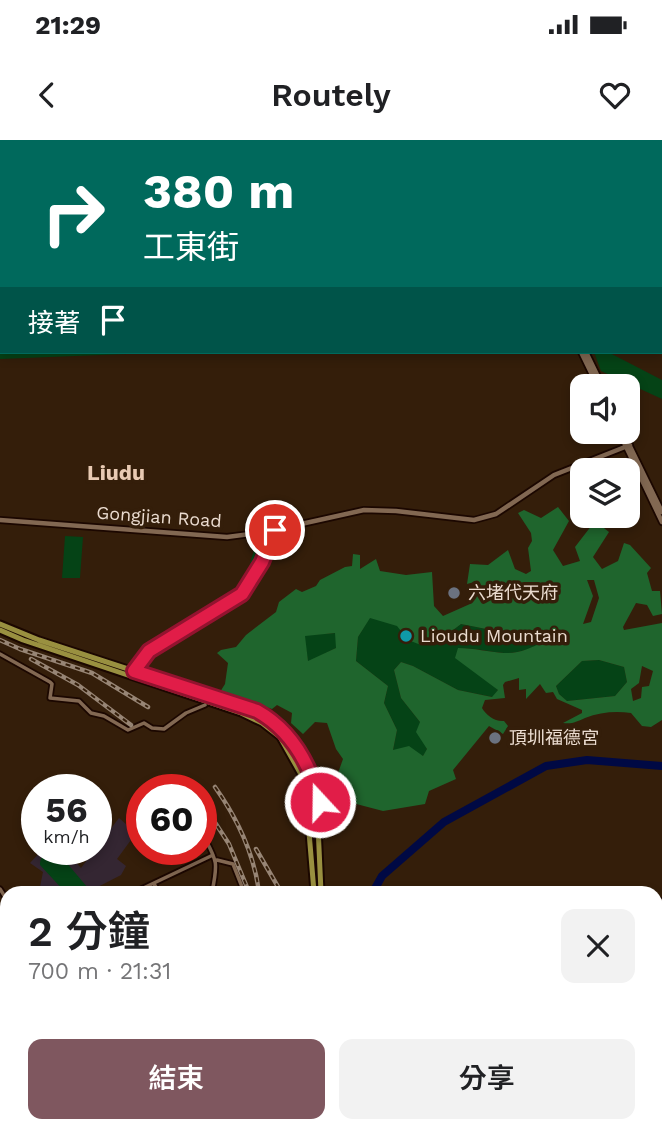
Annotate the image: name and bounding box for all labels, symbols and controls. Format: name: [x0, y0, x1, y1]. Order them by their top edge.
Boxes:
text: 21:29: [35, 10, 101, 40]
icon: back: [28, 76, 66, 114]
text: Routely: [271, 76, 391, 114]
icon: heart: [596, 76, 634, 114]
text: 380 m: [143, 162, 294, 220]
icon: right: [28, 168, 119, 259]
text: 工東街: [143, 228, 239, 266]
icon: arrive: [94, 301, 132, 339]
text: 接著: [28, 308, 80, 338]
map controls: [570, 374, 640, 528]
button: sound: [570, 374, 640, 444]
button: layers: [570, 458, 640, 528]
district label: Liudu: [87, 460, 145, 485]
pin: [245, 500, 305, 560]
street label: Gongjian Road: [96, 502, 222, 531]
icon: arrive: [256, 511, 294, 549]
place label: 六堵代天府: [468, 582, 558, 603]
marker: 六堵代天府: [446, 585, 462, 601]
place label: Lioudu Mountain: [420, 625, 568, 646]
marker: Lioudu Mountain: [398, 628, 414, 644]
place label: 頂圳福德宮: [509, 727, 599, 748]
marker: 頂圳福德宮: [487, 730, 503, 746]
position arrow: [283, 765, 357, 839]
speed limit sign: 60: [126, 774, 217, 865]
text: 56: [46, 789, 87, 831]
text: km/h: [43, 826, 90, 847]
text: 2 分鐘: [28, 907, 150, 956]
button: close: [561, 909, 635, 983]
text: 700 m · 21:31: [28, 958, 171, 985]
button: 結束: [28, 1039, 325, 1119]
button: 分享: [339, 1039, 635, 1119]

